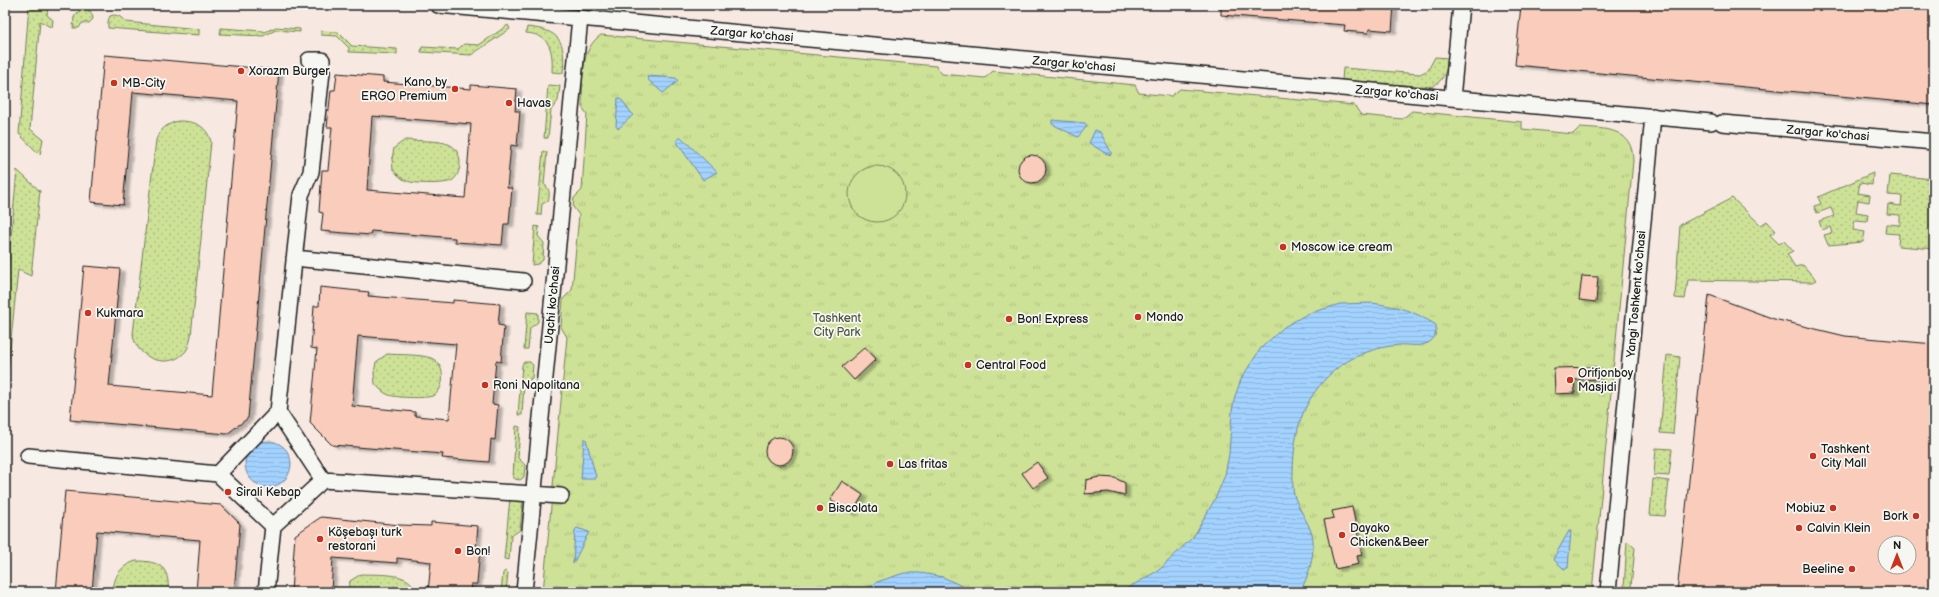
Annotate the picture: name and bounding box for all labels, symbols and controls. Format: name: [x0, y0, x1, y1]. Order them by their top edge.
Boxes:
street label: Zargar ko'chasi: [709, 23, 794, 46]
street label: Zargar ko'chasi: [1031, 53, 1116, 76]
place label: Xorazm Burger: [248, 64, 330, 79]
marker: Xorazm Burger: [236, 66, 246, 76]
place label: Kano by ERGO Premium: [361, 75, 448, 104]
place label: MB-City: [122, 76, 166, 91]
marker: MB-City: [109, 78, 119, 88]
street label: Zargar ko'chasi: [1354, 82, 1439, 105]
marker: Kano by ERGO Premium: [450, 84, 460, 94]
place label: Havas: [517, 96, 551, 111]
marker: Havas: [504, 98, 514, 108]
street label: Zargar ko'chasi: [1785, 122, 1870, 145]
street label: Yangi Toshkent ko'chasi: [1623, 230, 1650, 359]
place label: Moscow ice cream: [1291, 240, 1392, 255]
marker: Moscow ice cream: [1278, 242, 1288, 252]
street label: Uqchi ko'chasi: [542, 265, 563, 345]
place label: Kukmara: [96, 306, 144, 321]
marker: Kukmara: [83, 308, 93, 318]
place label: Mondo: [1146, 310, 1184, 325]
park label: Tashkent City Park: [813, 311, 862, 340]
place label: Bon! Express: [1017, 312, 1088, 327]
marker: Mondo: [1133, 312, 1143, 322]
marker: Bon! Express: [1004, 314, 1014, 324]
place label: Central Food: [976, 358, 1046, 373]
marker: Central Food: [963, 360, 973, 370]
place label: Orifjonboy Masjidi: [1578, 366, 1634, 395]
marker: Orifjonboy Masjidi: [1565, 375, 1575, 385]
place label: Roni Napolitana: [493, 378, 580, 393]
marker: Roni Napolitana: [480, 380, 490, 390]
place label: Tashkent City Mall: [1821, 442, 1870, 471]
marker: Tashkent City Mall: [1808, 451, 1818, 461]
place label: Las fritas: [898, 457, 947, 472]
marker: Las fritas: [885, 459, 895, 469]
place label: Sirali Kebap: [236, 485, 301, 500]
marker: Sirali Kebap: [223, 487, 233, 497]
place label: Biscolata: [828, 501, 878, 516]
place label: Mobiuz: [1786, 501, 1825, 516]
marker: Biscolata: [815, 503, 825, 513]
marker: Mobiuz: [1828, 503, 1838, 513]
place label: Bork: [1883, 509, 1908, 524]
marker: Bork: [1911, 511, 1921, 521]
place label: Dayako Chicken&Beer: [1350, 521, 1429, 550]
place label: Calvin Klein: [1807, 521, 1871, 536]
marker: Calvin Klein: [1794, 523, 1804, 533]
place label: Köşebaşı turk restorani: [328, 525, 402, 554]
marker: Dayako Chicken&Beer: [1337, 530, 1347, 540]
marker: Köşebaşı turk restorani: [315, 534, 325, 544]
north arrow: [1877, 535, 1917, 575]
text: N: [1893, 539, 1901, 552]
place label: Bon!: [466, 544, 490, 559]
marker: Bon!: [453, 546, 463, 556]
place label: Beeline: [1802, 562, 1844, 577]
marker: Beeline: [1847, 564, 1857, 574]

